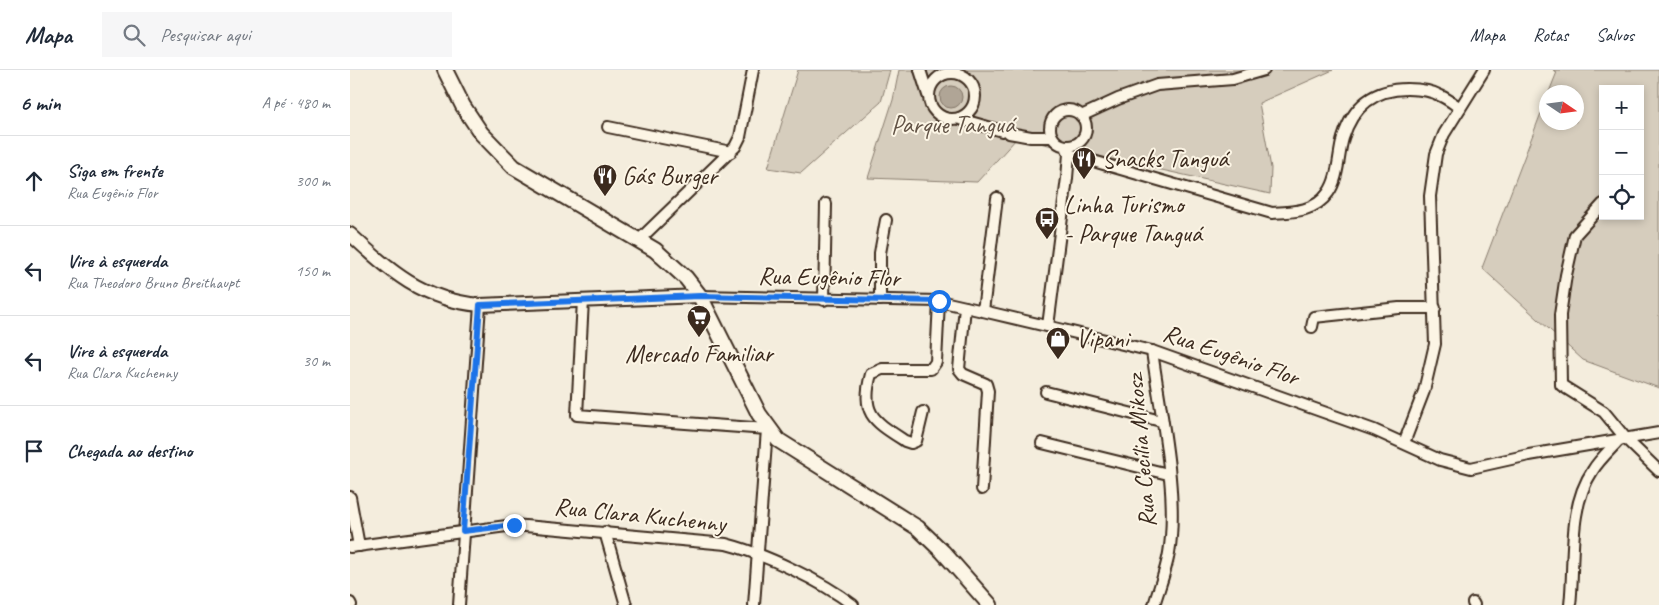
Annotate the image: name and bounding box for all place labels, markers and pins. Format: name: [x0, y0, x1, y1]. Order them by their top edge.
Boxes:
place label: Snacks Tanguá: [1102, 143, 1230, 175]
restaurant icon: Snacks Tanguá: [1071, 146, 1097, 180]
place label: Gás Burger: [622, 160, 720, 192]
restaurant icon: Gás Burger: [592, 163, 618, 197]
place label: Linha Turismo - Parque Tanguá: [1064, 189, 1204, 250]
bus stop icon: Linha Turismo - Parque Tanguá: [1034, 206, 1060, 240]
supermarket icon: Mercado Familiar: [686, 304, 712, 338]
place label: Vipani: [1076, 323, 1132, 355]
shop icon: Vipani: [1045, 326, 1071, 360]
place label: Mercado Familiar: [625, 338, 775, 370]

